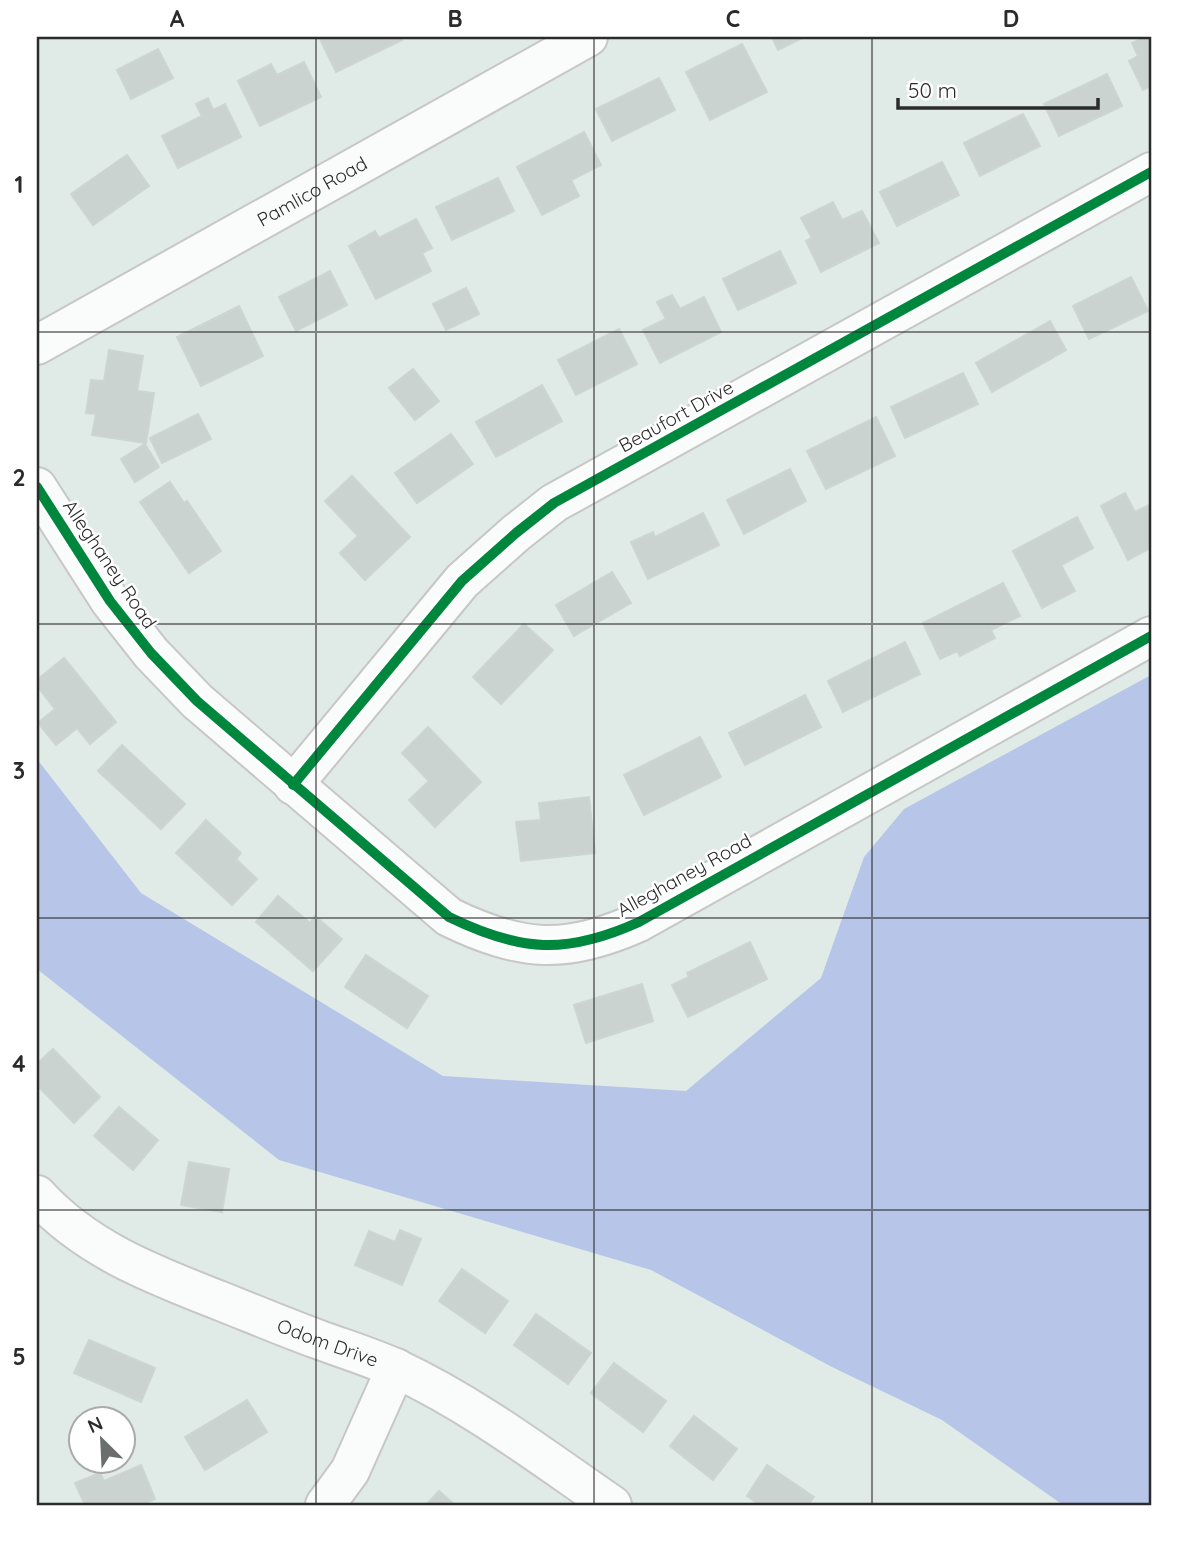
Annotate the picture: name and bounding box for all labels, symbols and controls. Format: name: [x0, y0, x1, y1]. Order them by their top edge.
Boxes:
text: A: [170, 4, 185, 33]
text: B: [447, 4, 463, 33]
text: C: [726, 4, 740, 33]
text: D: [1003, 4, 1019, 33]
scale bar: [898, 66, 1097, 110]
text: 50 m: [908, 77, 957, 103]
street label: Pamlico Road: [253, 151, 371, 232]
text: 1: [15, 170, 23, 199]
street label: Beaufort Drive: [614, 375, 738, 457]
text: 2: [12, 463, 26, 492]
street label: Alleghaney Road: [58, 495, 162, 633]
text: 3: [13, 756, 25, 785]
street label: Alleghaney Road: [612, 828, 756, 922]
text: 4: [12, 1049, 26, 1078]
street label: Odom Drive: [274, 1313, 382, 1372]
text: 5: [12, 1342, 26, 1371]
north arrow: [66, 1406, 136, 1476]
text: N: [84, 1411, 106, 1438]

